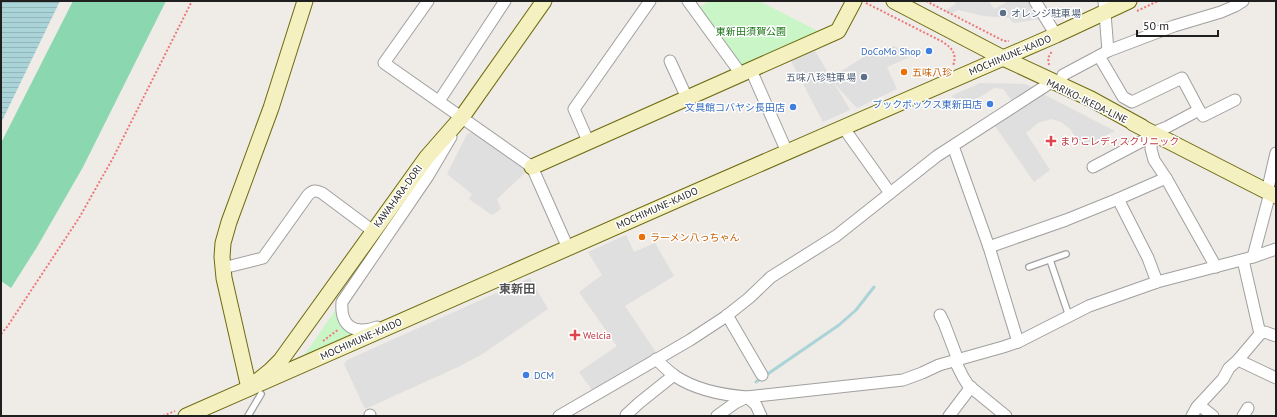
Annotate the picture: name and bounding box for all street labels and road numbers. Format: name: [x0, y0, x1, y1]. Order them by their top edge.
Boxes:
street label: MOCHIMUNE-KAIDO: [967, 32, 1053, 78]
street label: MARIKO-IKEDA-LINE: [1044, 76, 1130, 126]
street label: KAWAHARA-DORI: [371, 162, 425, 230]
street label: MOCHIMUNE-KAIDO: [614, 184, 700, 232]
street label: MOCHIMUNE-KAIDO: [318, 315, 404, 363]

